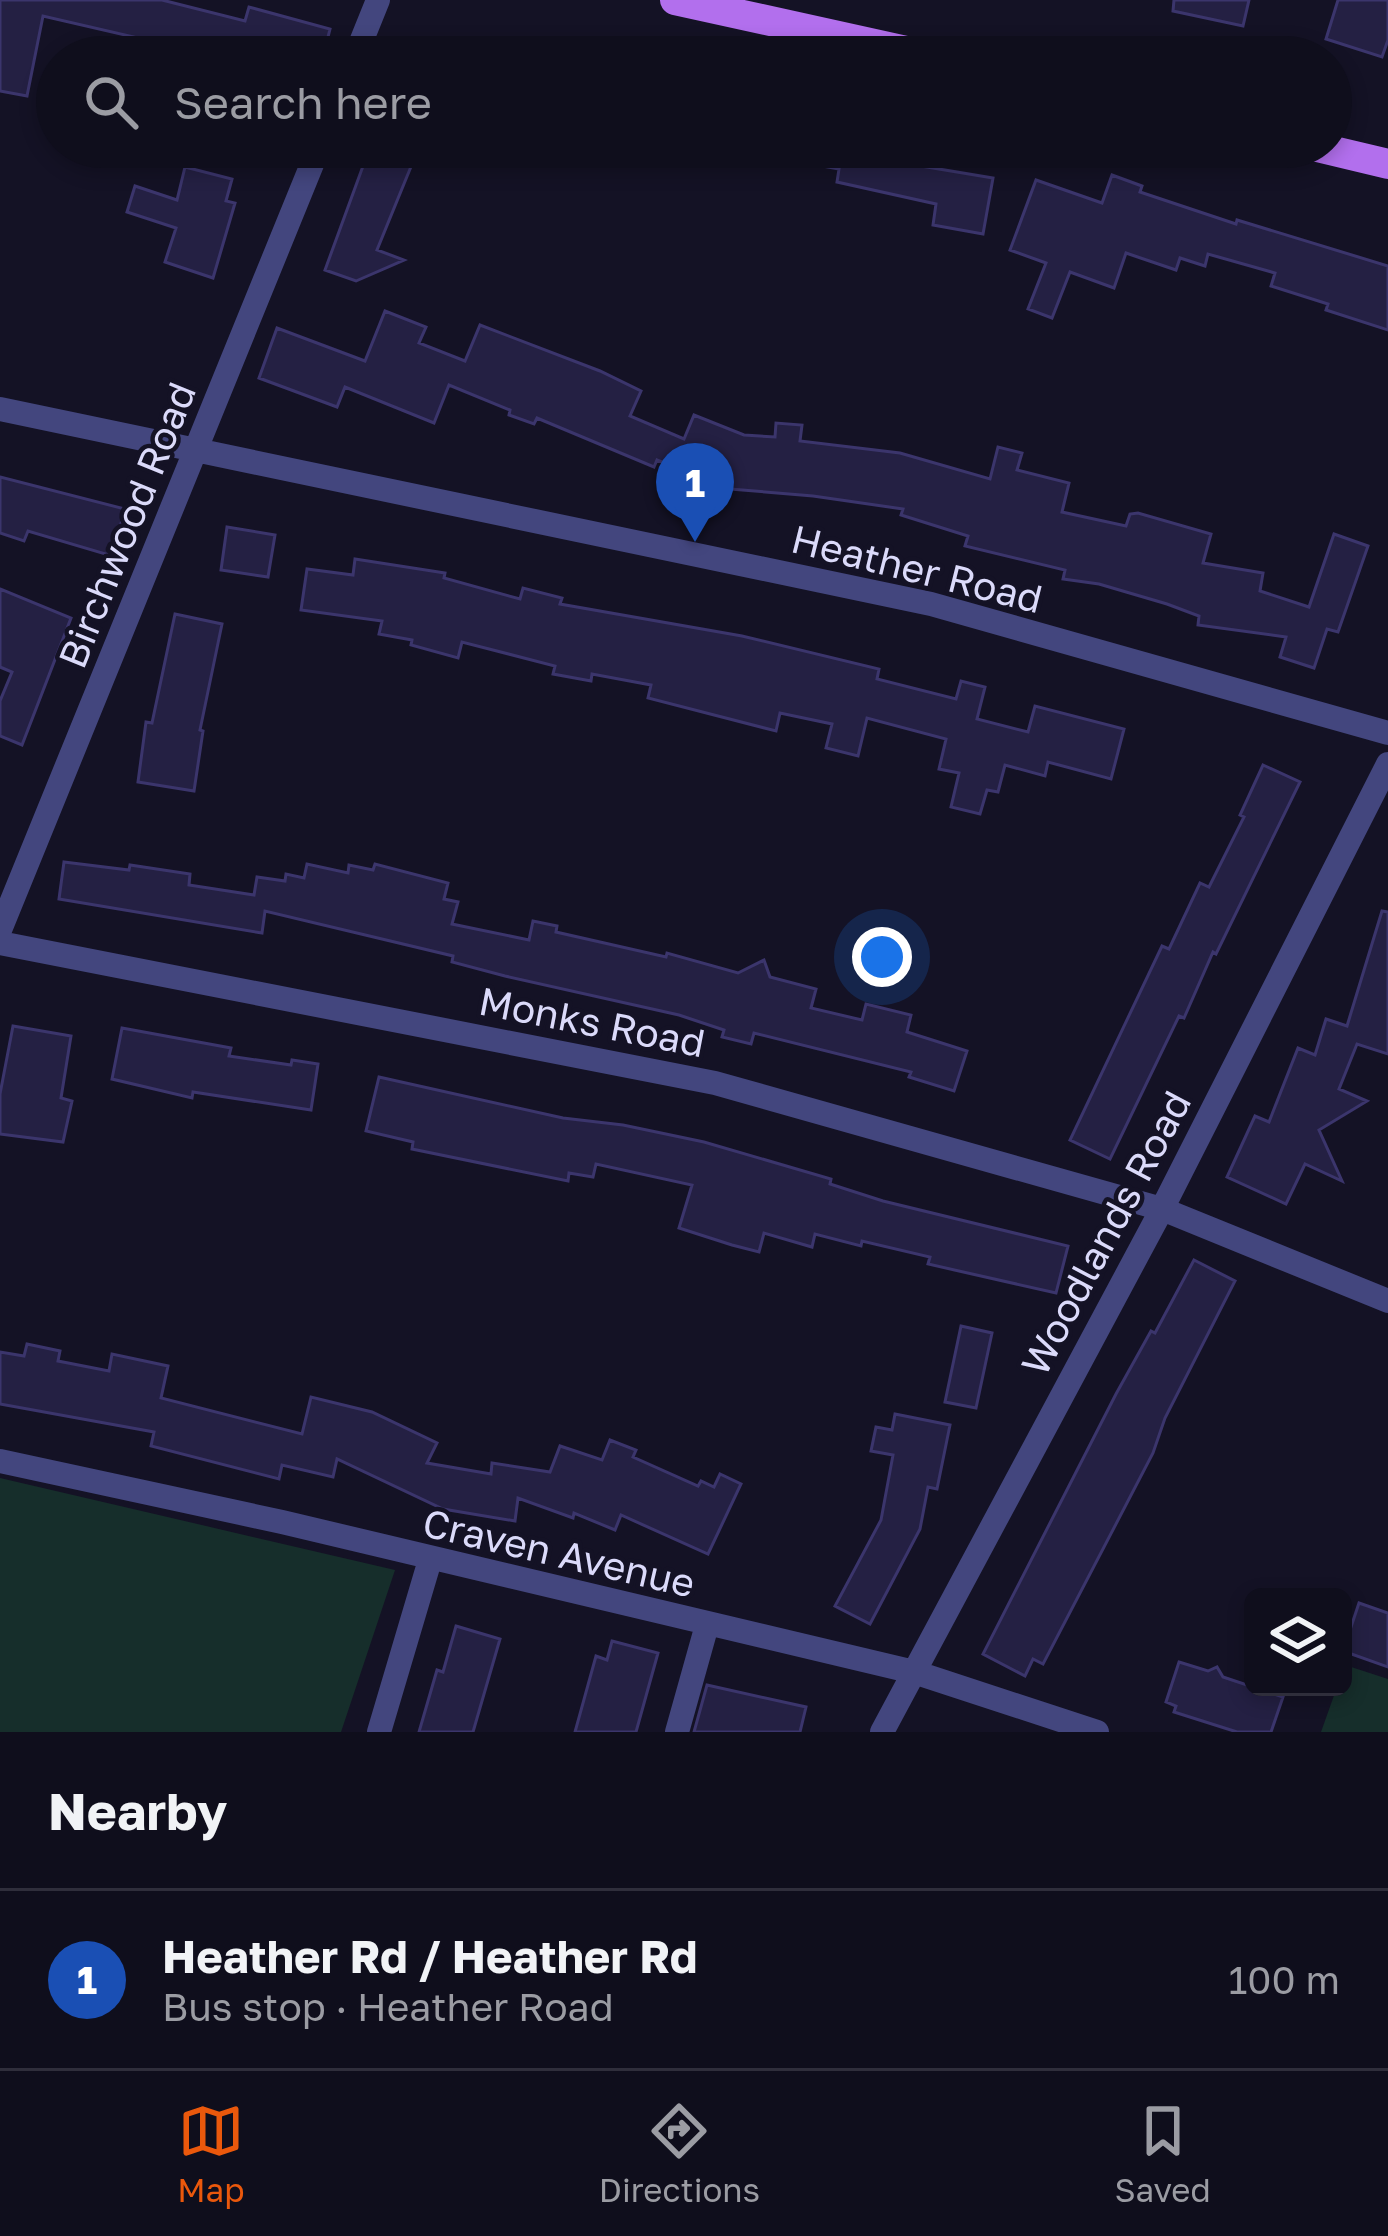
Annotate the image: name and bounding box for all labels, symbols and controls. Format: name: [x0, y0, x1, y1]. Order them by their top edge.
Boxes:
search box: [36, 36, 1352, 168]
icon: search: [78, 69, 144, 135]
text: Search here: [174, 75, 432, 129]
street label: Birchwood Road: [48, 375, 205, 674]
pin: 1: [656, 443, 734, 542]
street label: Heather Road: [787, 515, 1047, 622]
your location: [852, 927, 912, 987]
street label: Monks Road: [475, 977, 709, 1066]
street label: Woodlands Road: [1011, 1083, 1200, 1383]
street label: Craven Avenue: [419, 1498, 700, 1607]
map controls: [1244, 1588, 1352, 1696]
button: layers: [1244, 1588, 1352, 1696]
text: Nearby: [48, 1780, 227, 1841]
text: Heather Rd / Heather Rd: [162, 1929, 697, 1983]
text: 1: [77, 1956, 97, 2003]
text: 100 m: [1228, 1956, 1340, 2003]
text: Bus stop · Heather Road: [162, 1983, 614, 2030]
tab: Map: [177, 2098, 245, 2209]
tab: Directions: [599, 2098, 760, 2209]
tab: Saved: [1114, 2098, 1211, 2209]

